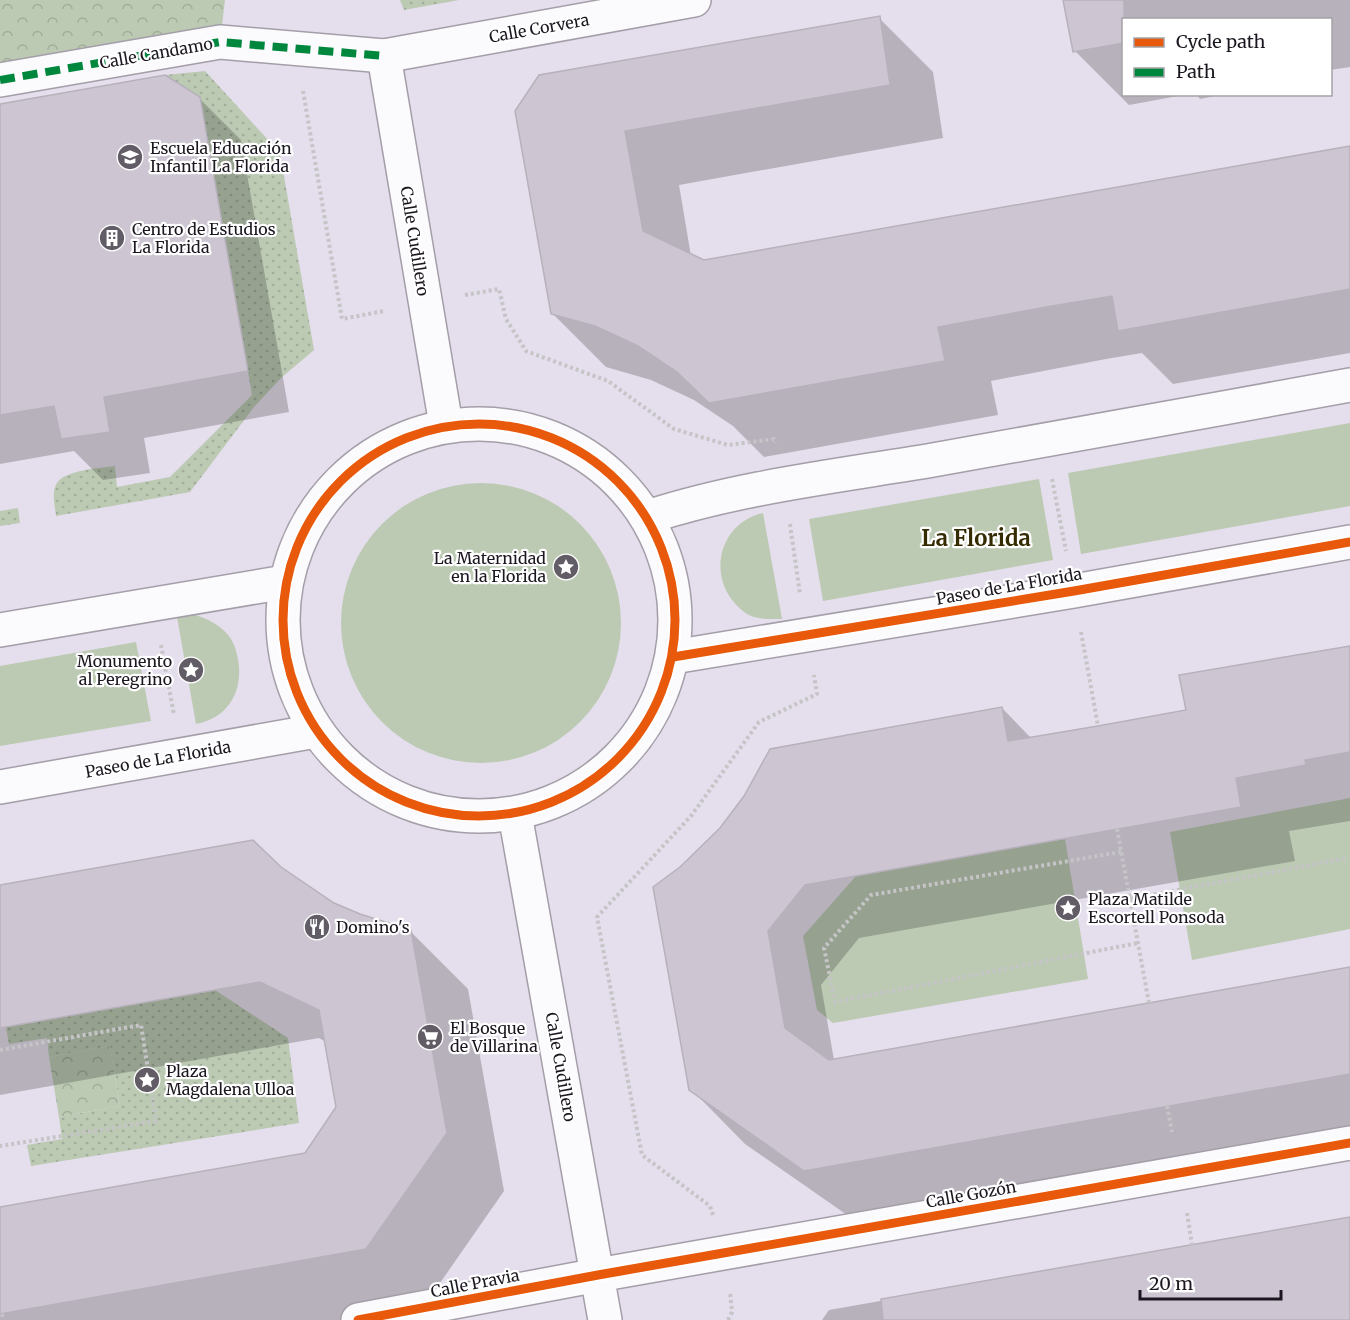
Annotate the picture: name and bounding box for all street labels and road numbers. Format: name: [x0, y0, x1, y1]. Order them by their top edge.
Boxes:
street label: Calle Corvera: [487, 9, 591, 47]
street label: Calle Candamo: [98, 33, 214, 73]
street label: Calle Cudillero: [396, 185, 434, 297]
street label: Paseo de La Florida: [935, 563, 1084, 609]
street label: Paseo de La Florida: [84, 736, 233, 782]
street label: Calle Cudillero: [542, 1011, 580, 1123]
street label: Calle Gozón: [924, 1176, 1018, 1212]
street label: Calle Pravia: [429, 1265, 521, 1301]

